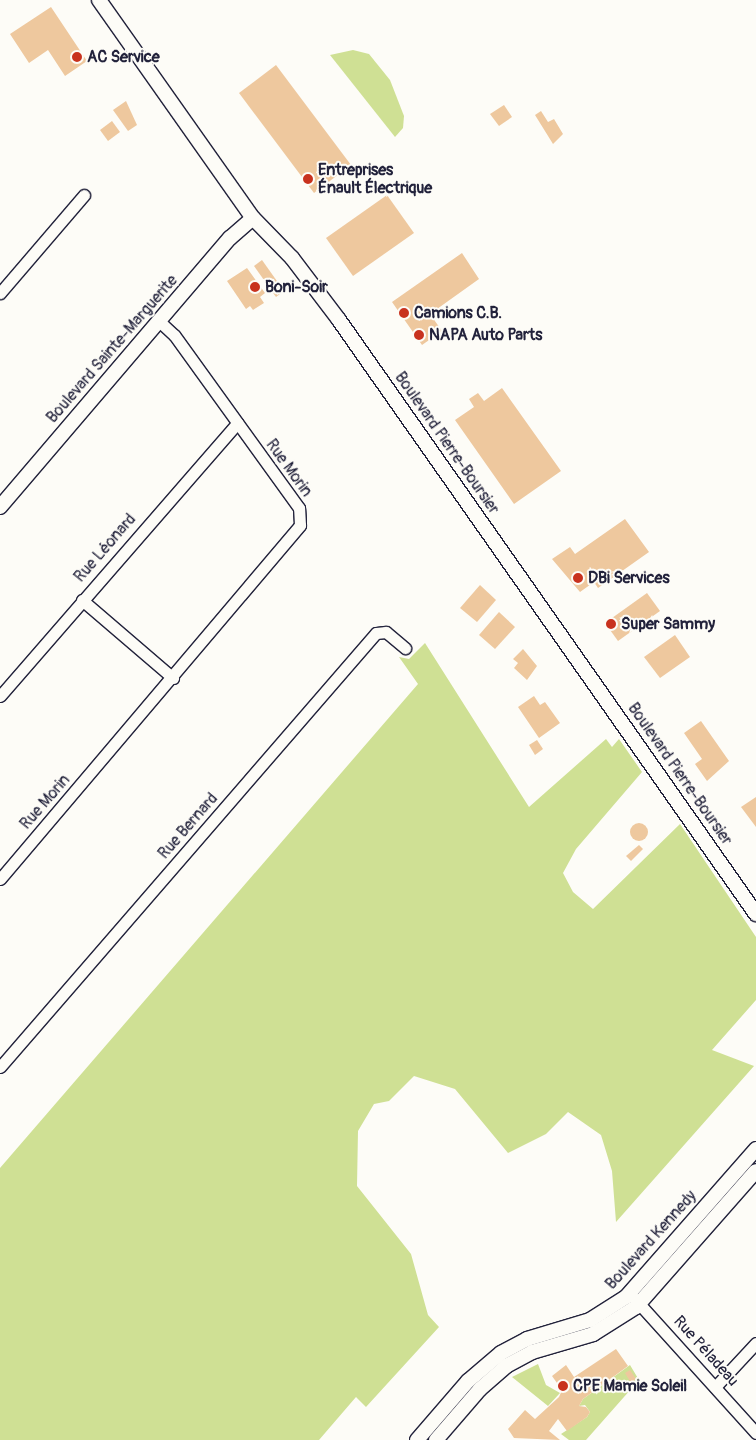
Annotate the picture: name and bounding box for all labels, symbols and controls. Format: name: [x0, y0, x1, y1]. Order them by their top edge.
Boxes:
place label: AC Service: [87, 47, 160, 67]
marker: AC Service: [71, 51, 83, 63]
place label: Entreprises Énault Électrique: [318, 160, 432, 198]
marker: Entreprises Énault Électrique: [302, 173, 314, 185]
street label: Boulevard Sainte-Marguerite: [42, 271, 182, 427]
place label: Boni-Soir: [265, 277, 328, 297]
marker: Boni-Soir: [249, 281, 261, 293]
place label: Camions C.B.: [414, 303, 502, 323]
marker: Camions C.B.: [398, 307, 410, 319]
place label: NAPA Auto Parts: [429, 325, 542, 345]
marker: NAPA Auto Parts: [413, 329, 425, 341]
street label: Boulevard Pierre-Boursier: [391, 368, 503, 518]
street label: Rue Morin: [262, 436, 316, 500]
street label: Rue Léonard: [70, 510, 140, 586]
place label: DBi Services: [588, 568, 670, 588]
marker: DBi Services: [572, 572, 584, 584]
place label: Super Sammy: [621, 614, 715, 634]
marker: Super Sammy: [605, 618, 617, 630]
street label: Boulevard Pierre-Boursier: [624, 699, 736, 849]
street label: Rue Morin: [16, 771, 74, 833]
street label: Rue Bernard: [154, 789, 222, 863]
street label: Boulevard Kennedy: [602, 1187, 700, 1293]
street label: Rue Péladeau: [669, 1312, 743, 1390]
place label: CPE Mamie Soleil: [573, 1376, 687, 1396]
marker: CPE Mamie Soleil: [557, 1380, 569, 1392]

